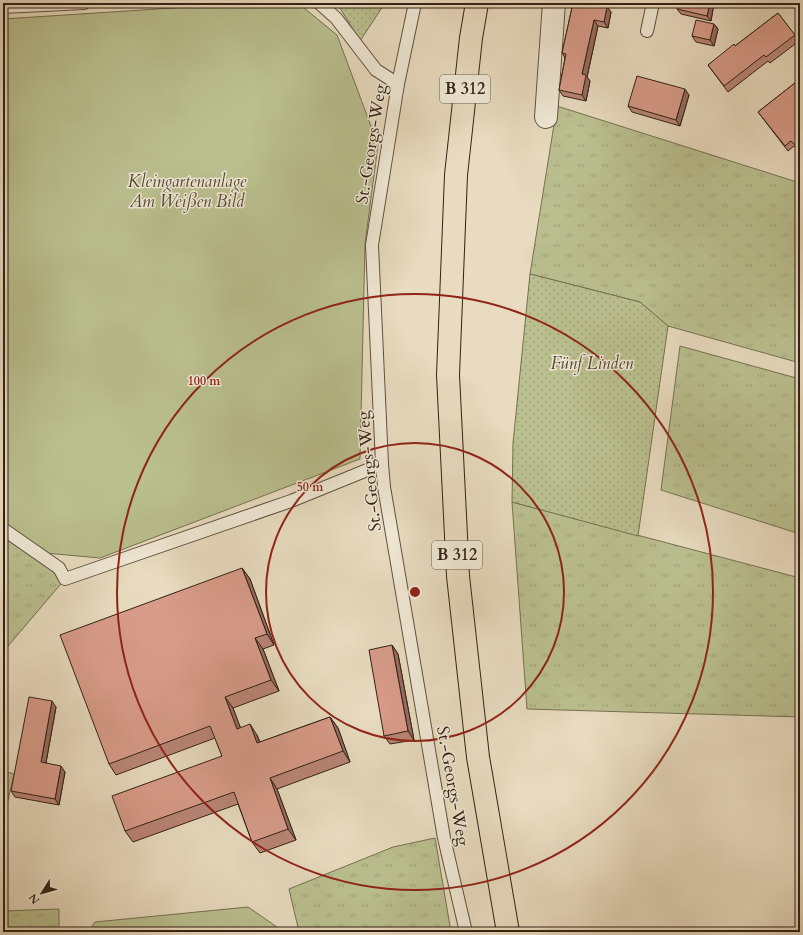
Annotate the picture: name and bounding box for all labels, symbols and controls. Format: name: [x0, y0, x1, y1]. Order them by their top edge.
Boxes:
road number: B 312: [440, 75, 490, 103]
street label: St.-Georgs-Weg: [350, 82, 392, 206]
park label: Kleingartenanlage Am Weißen Bild: [128, 170, 247, 213]
park label: Fünf Linden: [551, 352, 634, 375]
text: 100 m: [188, 373, 221, 389]
street label: St.-Georgs-Weg: [351, 409, 387, 532]
text: 50 m: [297, 479, 324, 495]
road number: B 312: [432, 541, 482, 569]
centre of rings: [408, 585, 422, 599]
street label: St.-Georgs-Weg: [431, 724, 475, 848]
north arrow: [22, 873, 62, 913]
text: N: [25, 890, 43, 907]

